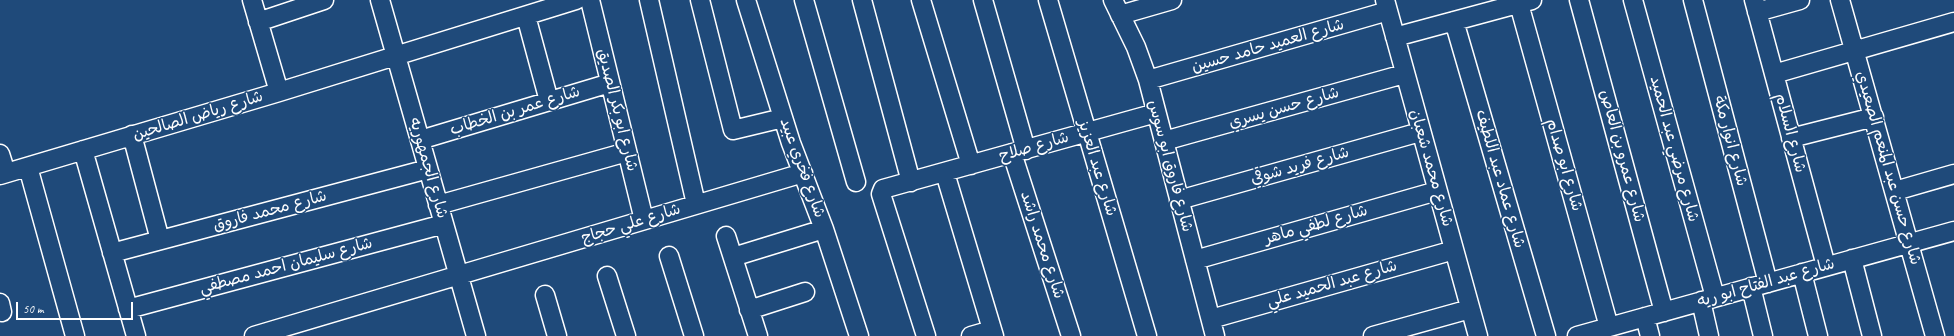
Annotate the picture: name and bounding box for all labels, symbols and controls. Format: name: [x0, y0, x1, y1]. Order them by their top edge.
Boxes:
street label: شارع العميد حامد حسين: [1190, 15, 1346, 77]
street label: شارع ابو بكر الصديق: [592, 47, 642, 173]
street label: شارع حسن عبد المنعم الصعيدي: [1851, 69, 1925, 267]
street label: شارع مرضي عبد الحميد: [1645, 74, 1703, 224]
street label: شارع عمر بن الخطاب: [448, 82, 582, 140]
street label: شارع حسن يسري: [1227, 83, 1341, 133]
street label: شارع رياض الصالحين: [131, 87, 265, 145]
street label: شارع عمرو بن العاص: [1595, 88, 1649, 224]
street label: شارع السلام: [1770, 91, 1810, 175]
street label: شارع انوار مكة: [1709, 94, 1751, 188]
street label: شارع فاروق ابو سوس: [1143, 98, 1197, 234]
street label: شارع محمد شعبان: [1405, 107, 1457, 229]
street label: شارع عماد عبد اللطيف: [1471, 108, 1529, 250]
street label: شارع الجمهوريه: [404, 115, 452, 221]
street label: شارع فخري عبيد: [775, 116, 829, 220]
street label: شارع ابو صدام: [1542, 116, 1586, 214]
street label: شارع عبد العزيز: [1073, 117, 1121, 219]
street label: شارع صلاح: [997, 128, 1071, 166]
street label: شارع فريد شوقي: [1249, 143, 1351, 189]
street label: شارع محمد فاروق: [211, 187, 329, 235]
street label: شارع محمد راشد: [1016, 189, 1068, 301]
street label: شارع علي حجاج: [579, 200, 683, 248]
street label: شارع لطفي ماهر: [1262, 201, 1370, 249]
street label: شارع سليمان احمد مصطفي: [197, 234, 375, 298]
street label: شارع عبد الفتاح ابو ريه: [1695, 254, 1837, 312]
street label: شارع عبد الحميد علي: [1265, 256, 1399, 312]
scale bar: [18, 294, 135, 320]
text: 50 m: [23, 301, 43, 317]

